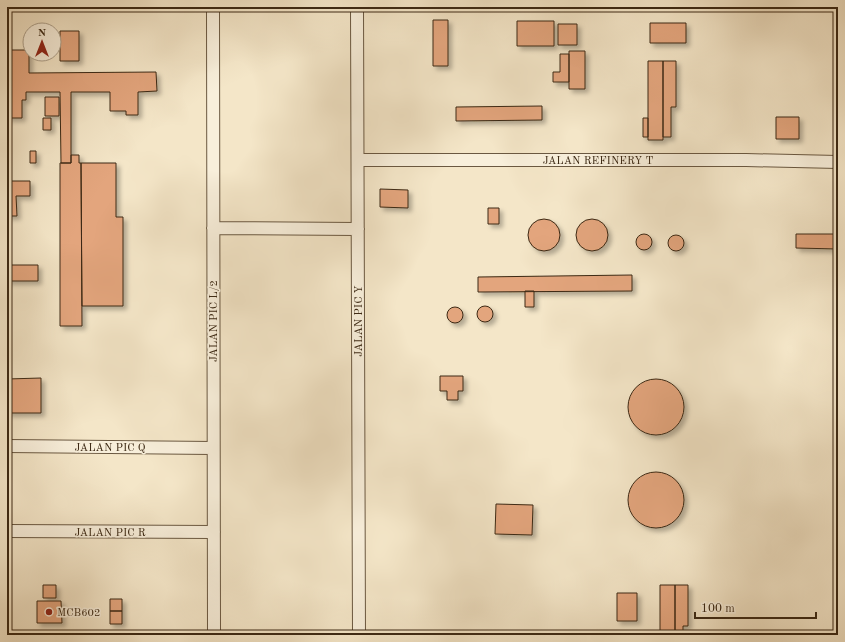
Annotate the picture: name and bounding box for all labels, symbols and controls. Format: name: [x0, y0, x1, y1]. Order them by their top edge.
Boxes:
north arrow: [22, 22, 62, 62]
text: N: [38, 28, 47, 39]
street label: JALAN REFINERY T: [543, 156, 653, 167]
street label: JALAN PIC L/2: [209, 280, 220, 362]
street label: JALAN PIC Y: [354, 285, 365, 357]
street label: JALAN PIC Q: [75, 443, 146, 454]
street label: JALAN PIC R: [74, 528, 146, 539]
scale bar: [695, 594, 816, 620]
text: 100 m: [701, 603, 735, 615]
marker: MCB602: [44, 607, 54, 617]
place label: MCB602: [57, 608, 100, 619]

